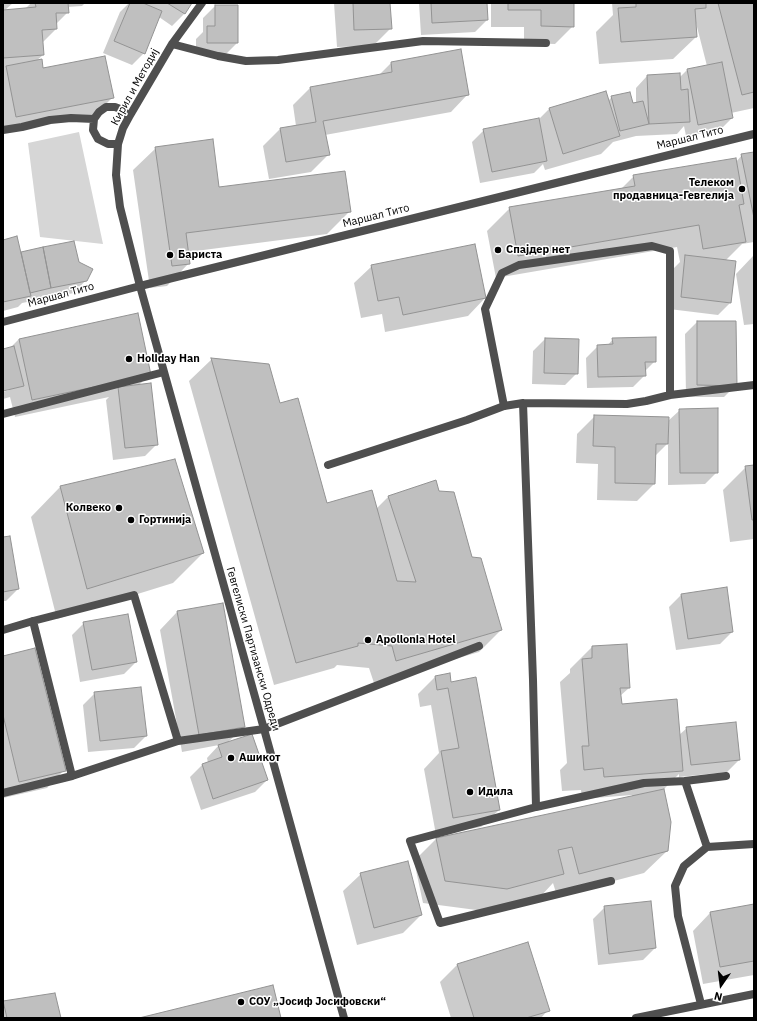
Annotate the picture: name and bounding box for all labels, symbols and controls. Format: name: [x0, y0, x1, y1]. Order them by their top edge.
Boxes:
street label: Кирил и Методиј: [108, 46, 162, 128]
street label: Маршал Тито: [655, 123, 725, 153]
place label: Телеком продавница-Гевгелија: [613, 176, 734, 202]
marker: Телеком продавница-Гевгелија: [737, 184, 747, 194]
street label: Маршал Тито: [341, 201, 411, 231]
place label: Спајдер нет: [506, 243, 570, 257]
marker: Спајдер нет: [493, 245, 503, 255]
place label: Бариста: [178, 248, 222, 262]
marker: Бариста: [165, 250, 175, 260]
street label: Маршал Тито: [26, 280, 96, 310]
place label: Holiday Han: [137, 352, 200, 366]
marker: Holiday Han: [124, 354, 134, 364]
place label: Колвеко: [66, 501, 111, 515]
marker: Колвеко: [114, 503, 124, 513]
place label: Гортинија: [139, 513, 191, 527]
marker: Гортинија: [126, 515, 136, 525]
street label: Гевгелиски Партизански Одреди: [223, 565, 283, 733]
place label: Apollonia Hotel: [376, 633, 456, 647]
marker: Apollonia Hotel: [363, 635, 373, 645]
place label: Ашикот: [239, 751, 280, 765]
marker: Ашикот: [226, 753, 236, 763]
place label: Идила: [478, 785, 513, 799]
marker: Идила: [465, 787, 475, 797]
north arrow: [701, 965, 741, 1005]
text: N: [713, 989, 724, 1004]
place label: СОУ „Јосиф Јосифовски“: [249, 995, 386, 1009]
marker: СОУ „Јосиф Јосифовски“: [236, 997, 246, 1007]

